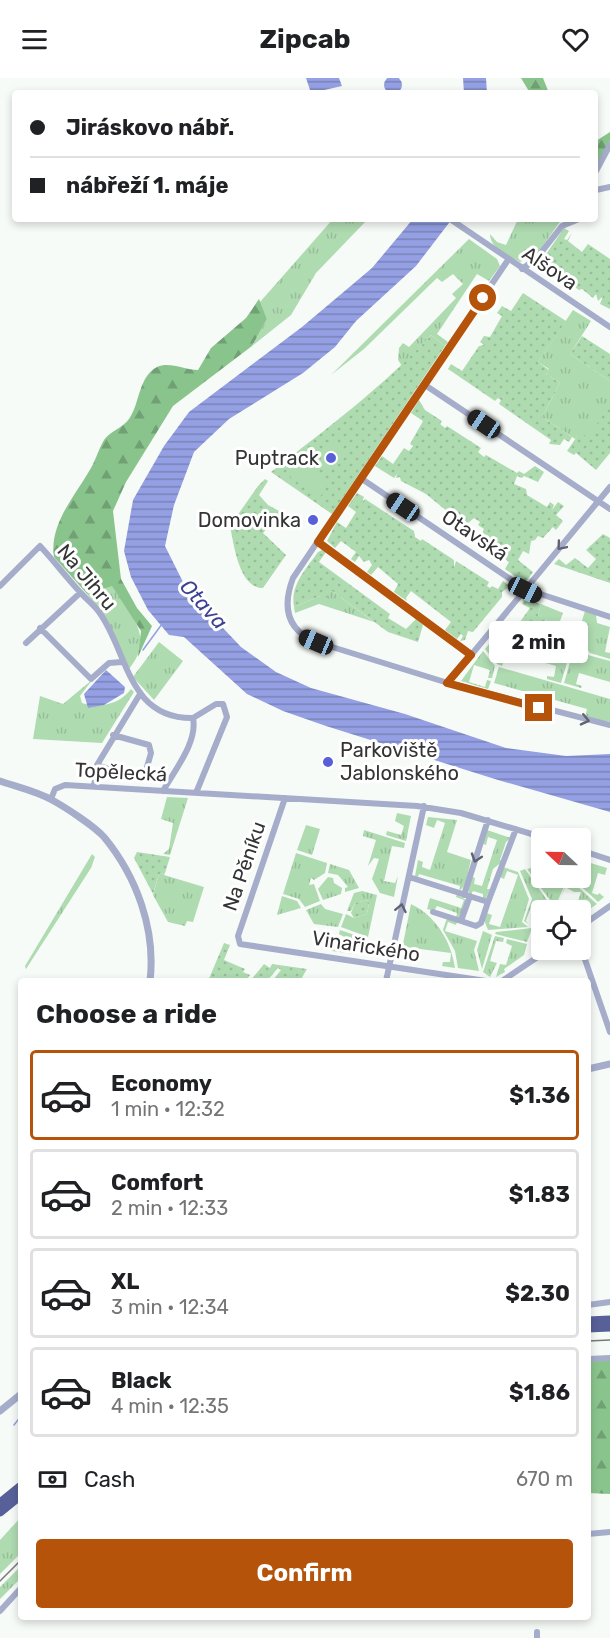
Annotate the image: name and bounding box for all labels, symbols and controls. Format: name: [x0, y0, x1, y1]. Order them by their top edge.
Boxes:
icon: menu: [18, 23, 51, 56]
text: Zipcab: [259, 23, 351, 55]
icon: heart: [559, 23, 592, 56]
text: Jiráskovo nábř.: [66, 114, 234, 141]
text: nábřeží 1. máje: [66, 172, 229, 199]
street label: Alšova: [518, 241, 582, 295]
route start: [469, 284, 496, 311]
car: [464, 406, 504, 442]
place label: Puptrack: [235, 446, 320, 470]
marker: Puptrack: [324, 451, 338, 465]
car: [383, 489, 423, 525]
street label: Otavská: [437, 504, 513, 566]
place label: Domovinka: [198, 508, 301, 532]
marker: Domovinka: [306, 513, 320, 527]
street label: Na Jihru: [52, 539, 122, 615]
one-way arrow: [557, 540, 568, 551]
water label: Otava: [175, 574, 233, 634]
car: [505, 574, 545, 606]
callout: 2 min: [490, 621, 588, 663]
car: [296, 627, 336, 657]
text: 2 min: [511, 630, 566, 654]
route end: [525, 694, 552, 721]
one-way arrow: [580, 713, 590, 726]
place label: Parkoviště Jablonského: [340, 738, 459, 785]
marker: Parkoviště Jablonského: [321, 755, 335, 769]
street label: Topělecká: [74, 758, 168, 786]
street label: Na Pěníku: [217, 818, 271, 914]
north arrow: [531, 828, 591, 888]
map controls: [531, 828, 591, 960]
one-way arrow: [471, 852, 483, 863]
button: locate: [531, 900, 591, 960]
one-way arrow: [394, 903, 407, 913]
street label: Vinařického: [310, 926, 422, 966]
text: Choose a ride: [36, 998, 217, 1030]
icon: car: [39, 1068, 93, 1122]
text: Economy: [111, 1070, 212, 1097]
text: $1.36: [509, 1082, 570, 1109]
text: 1 min · 12:32: [111, 1097, 225, 1121]
icon: car: [39, 1167, 93, 1221]
text: Comfort: [111, 1169, 203, 1196]
text: $1.83: [509, 1181, 570, 1208]
text: 2 min · 12:33: [111, 1196, 228, 1220]
icon: car: [39, 1266, 93, 1320]
text: XL: [111, 1268, 139, 1295]
text: $2.30: [505, 1280, 570, 1307]
text: 3 min · 12:34: [111, 1295, 229, 1319]
icon: car: [39, 1365, 93, 1419]
text: Black: [111, 1367, 172, 1394]
text: $1.86: [509, 1379, 570, 1406]
text: 4 min · 12:35: [111, 1394, 229, 1418]
icon: cash: [36, 1463, 69, 1496]
text: Cash: [84, 1466, 135, 1493]
text: 670 m: [516, 1467, 573, 1491]
button: Confirm: [36, 1539, 573, 1608]

